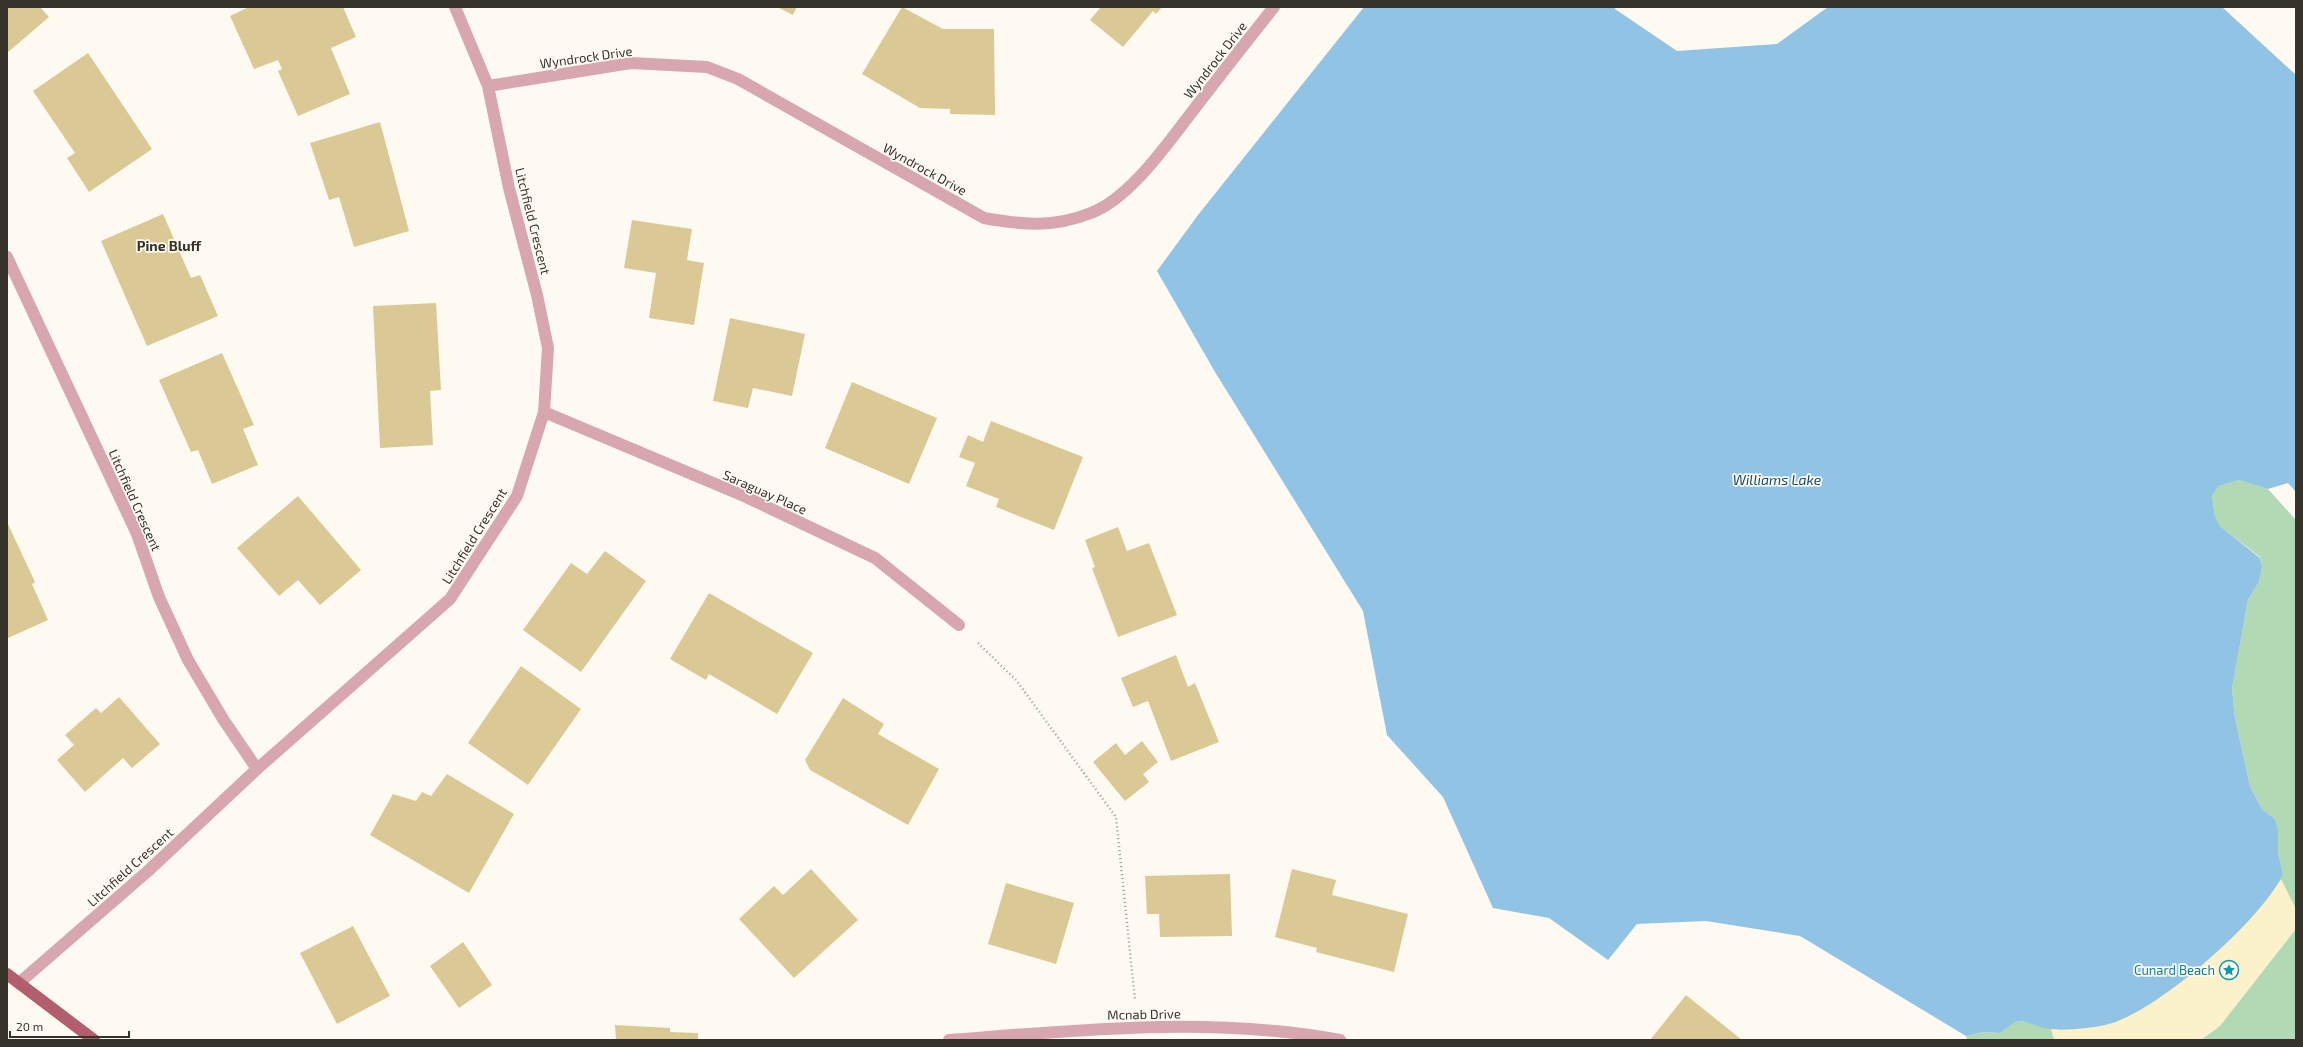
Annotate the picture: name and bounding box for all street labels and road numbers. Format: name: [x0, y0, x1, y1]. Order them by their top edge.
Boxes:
street label: Wyndrock Drive: [1180, 18, 1250, 102]
street label: Wyndrock Drive: [539, 43, 633, 71]
street label: Wyndrock Drive: [880, 139, 970, 199]
street label: Litchfield Crescent: [512, 166, 554, 276]
street label: Litchfield Crescent: [105, 447, 165, 553]
street label: Saraguay Place: [721, 466, 809, 518]
street label: Litchfield Crescent: [438, 485, 510, 587]
street label: Litchfield Crescent: [84, 824, 176, 910]
street label: Mcnab Drive: [1107, 1005, 1181, 1023]

